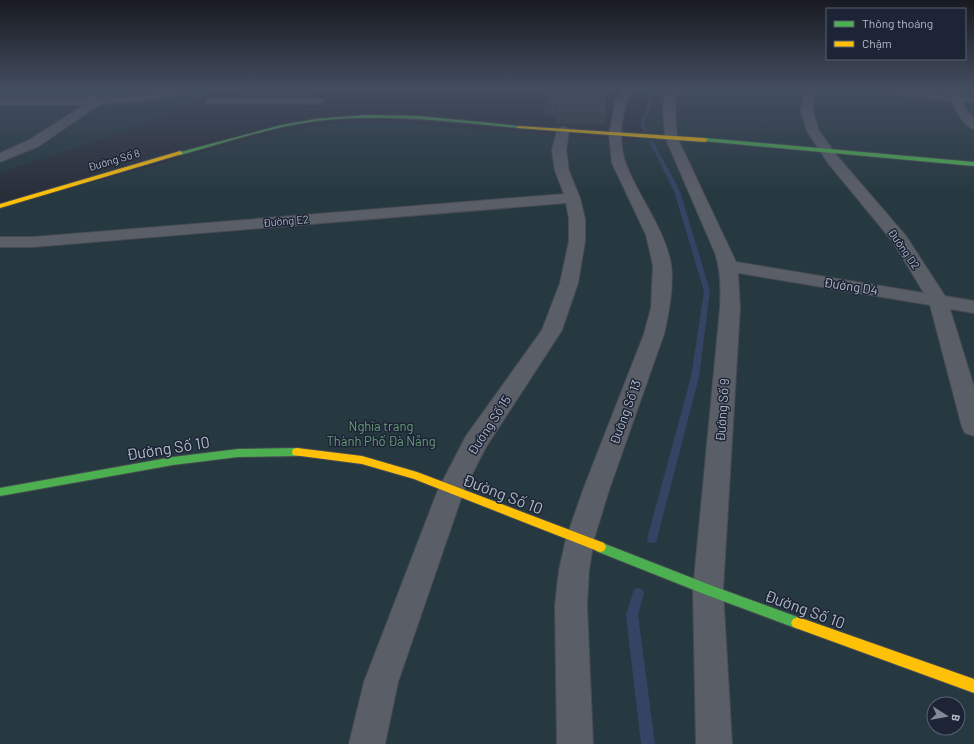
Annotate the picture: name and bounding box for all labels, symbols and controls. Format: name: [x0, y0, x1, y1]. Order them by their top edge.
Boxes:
legend: [826, 8, 966, 60]
text: Thông thoáng: [862, 16, 933, 30]
text: Chậm: [862, 36, 892, 50]
street label: Đường Số 8: [86, 146, 142, 173]
street label: Đường E2: [263, 212, 309, 229]
street label: Đường D2: [886, 226, 923, 271]
street label: Đường D4: [823, 274, 879, 298]
street label: Đường Số 13: [606, 377, 644, 447]
street label: Đường Số 9: [712, 378, 732, 442]
street label: Đường Số 15: [464, 392, 514, 458]
park label: Nghĩa trang Thành Phố Đà Nẵng: [326, 418, 436, 449]
street label: Đường Số 10: [125, 432, 211, 463]
street label: Đường Số 10: [461, 470, 546, 517]
street label: Đường Số 10: [762, 585, 848, 632]
north arrow: [926, 696, 966, 736]
text: B: [949, 713, 963, 723]

